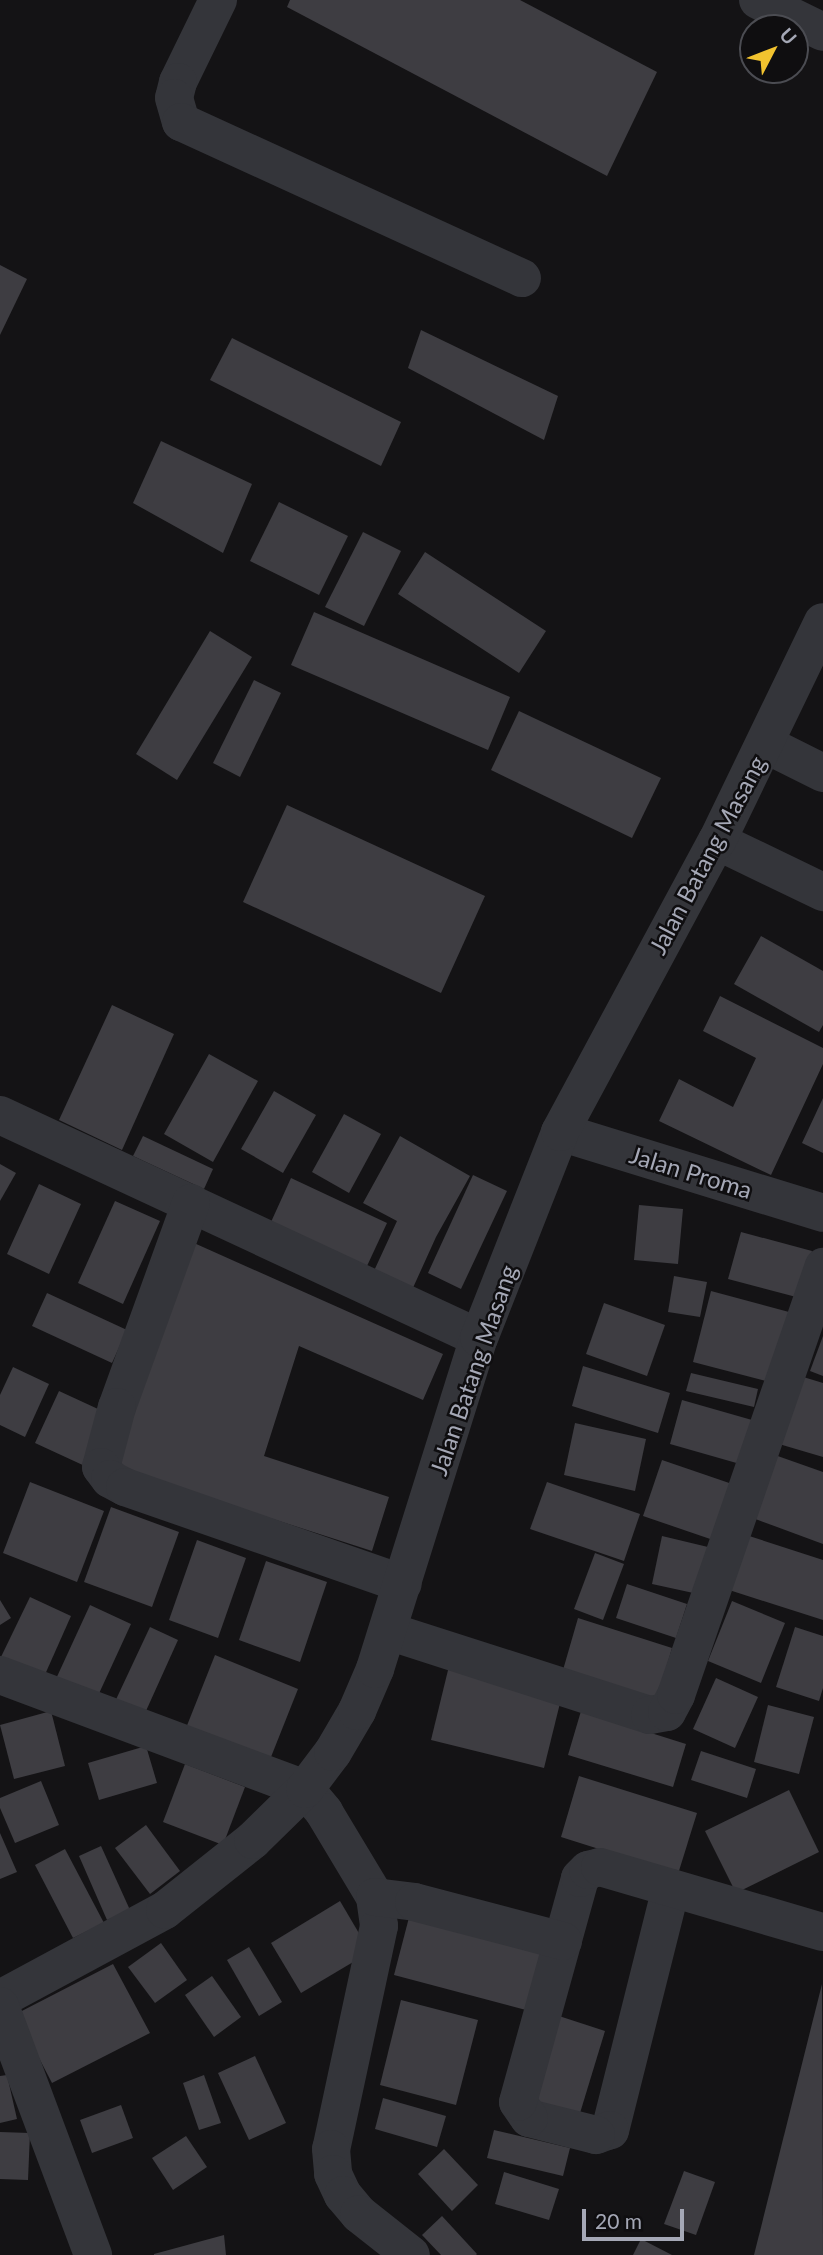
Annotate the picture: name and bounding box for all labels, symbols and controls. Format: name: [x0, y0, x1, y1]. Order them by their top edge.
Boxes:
north arrow: [739, 14, 809, 84]
text: U: [775, 23, 802, 49]
street label: Jalan Batang Masang: [643, 751, 771, 959]
street label: Jalan Proma: [626, 1140, 756, 1204]
street label: Jalan Batang Masang: [424, 1261, 522, 1479]
scale bar: [585, 2196, 686, 2240]
text: 20 m: [595, 2208, 642, 2233]

